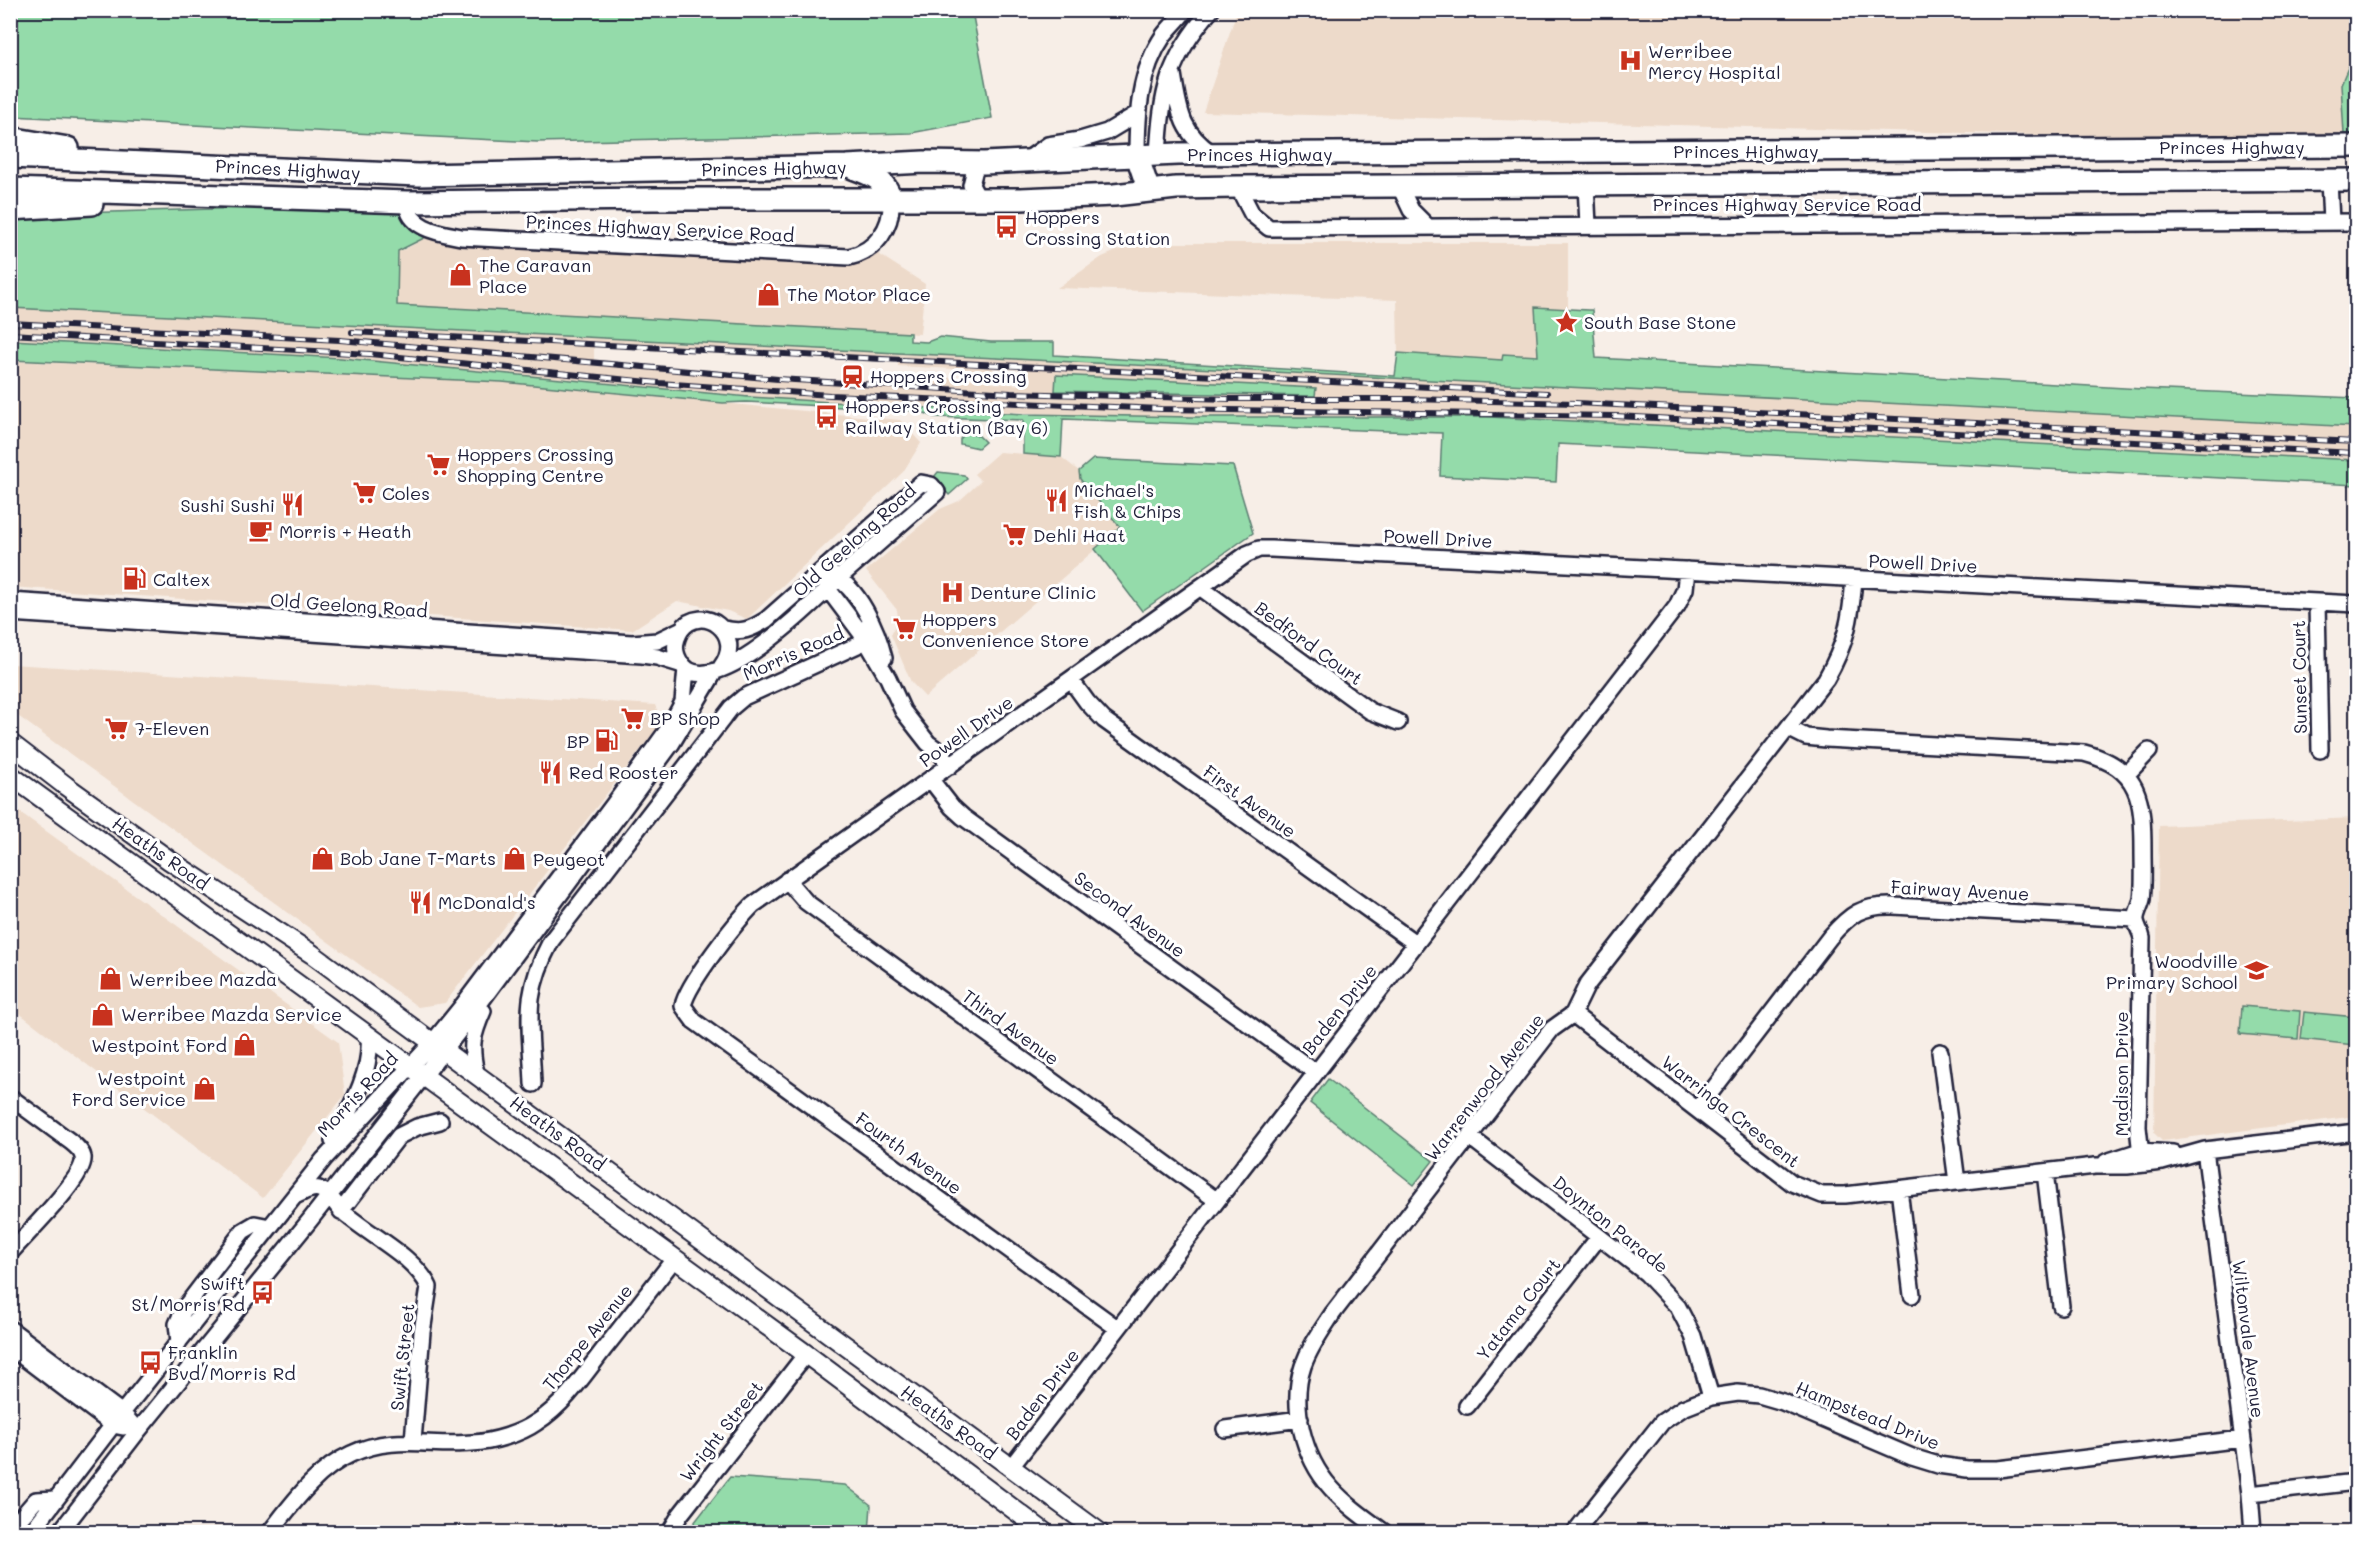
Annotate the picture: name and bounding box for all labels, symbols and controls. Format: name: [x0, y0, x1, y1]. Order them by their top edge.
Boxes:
place label: Werribee Mercy Hospital: [1648, 39, 1781, 84]
hospital icon: Werribee Mercy Hospital: [1617, 48, 1643, 74]
street label: Princes Highway: [2159, 135, 2305, 159]
street label: Princes Highway: [1673, 139, 1819, 163]
street label: Princes Highway: [1187, 142, 1333, 166]
street label: Princes Highway: [215, 153, 361, 185]
street label: Princes Highway: [701, 155, 847, 181]
street label: Princes Highway Service Road: [1653, 192, 1921, 216]
place label: Hoppers Crossing Station: [1025, 205, 1170, 250]
street label: Princes Highway Service Road: [525, 209, 795, 247]
bus stop icon: Hoppers Crossing Station: [994, 214, 1020, 240]
place label: The Caravan Place: [479, 253, 591, 298]
shop icon: The Caravan Place: [448, 262, 474, 288]
shop icon: The Motor Place: [756, 281, 782, 307]
place label: The Motor Place: [787, 282, 931, 306]
place icon: South Base Stone: [1553, 309, 1579, 335]
place label: South Base Stone: [1584, 310, 1736, 334]
station icon: Hoppers Crossing: [839, 363, 865, 389]
place label: Hoppers Crossing: [870, 364, 1026, 388]
place label: Hoppers Crossing Railway Station (Bay 6): [845, 394, 1048, 439]
bus stop icon: Hoppers Crossing Railway Station (Bay 6): [814, 403, 840, 429]
place label: Hoppers Crossing Shopping Centre: [457, 442, 613, 487]
supermarket icon: Hoppers Crossing Shopping Centre: [426, 451, 452, 477]
street label: Old Geelong Road: [787, 478, 921, 602]
place label: Michael's Fish & Chips: [1074, 478, 1181, 523]
supermarket icon: Coles: [351, 480, 377, 506]
place label: Coles: [382, 481, 430, 505]
restaurant icon: Michael's Fish & Chips: [1043, 487, 1069, 513]
restaurant icon: Sushi Sushi: [280, 492, 306, 518]
place label: Sushi Sushi: [180, 493, 275, 517]
cafe icon: Morris + Heath: [248, 518, 274, 544]
place label: Morris + Heath: [279, 519, 411, 543]
supermarket icon: Dehli Haat: [1002, 522, 1028, 548]
place label: Dehli Haat: [1033, 523, 1126, 547]
street label: Powell Drive: [1383, 523, 1493, 553]
street label: Powell Drive: [1868, 548, 1978, 578]
fuel station icon: Caltex: [122, 566, 148, 592]
place label: Caltex: [153, 567, 210, 591]
hospital icon: Denture Clinic: [939, 579, 965, 605]
place label: Denture Clinic: [970, 580, 1096, 604]
street label: Old Geelong Road: [269, 588, 429, 622]
street label: Bedford Court: [1250, 596, 1368, 690]
place label: Hoppers Convenience Store: [922, 607, 1089, 652]
supermarket icon: Hoppers Convenience Store: [891, 616, 917, 642]
street label: Morris Road: [739, 620, 847, 686]
street label: Sunset Court: [2286, 620, 2312, 734]
street label: Powell Drive: [914, 690, 1018, 772]
supermarket icon: BP Shop: [619, 705, 645, 731]
place label: BP Shop: [650, 706, 720, 730]
supermarket icon: 7-Eleven: [104, 715, 130, 741]
place label: 7-Eleven: [135, 716, 209, 740]
fuel station icon: BP: [594, 728, 620, 754]
place label: BP: [567, 729, 589, 753]
restaurant icon: Red Rooster: [538, 759, 564, 785]
street label: First Avenue: [1199, 759, 1301, 843]
place label: Red Rooster: [569, 760, 679, 784]
street label: Heaths Road: [108, 811, 214, 895]
shop icon: Bob Jane T-Marts: [309, 845, 335, 871]
place label: Bob Jane T-Marts: [340, 846, 496, 870]
shop icon: Peugeot: [502, 846, 528, 872]
place label: Peugeot: [533, 847, 605, 871]
street label: Second Avenue: [1070, 866, 1190, 962]
street label: Fairway Avenue: [1890, 874, 2030, 906]
restaurant icon: McDonald's: [407, 889, 433, 915]
place label: McDonald's: [438, 890, 536, 914]
place label: Woodville Primary School: [2106, 949, 2238, 994]
school or university icon: Woodville Primary School: [2243, 958, 2269, 984]
street label: Baden Drive: [1296, 959, 1382, 1059]
shop icon: Werribee Mazda: [98, 966, 124, 992]
place label: Werribee Mazda: [129, 967, 277, 991]
street label: Third Avenue: [958, 984, 1064, 1070]
shop icon: Werribee Mazda Service: [90, 1001, 116, 1027]
place label: Werribee Mazda Service: [121, 1002, 342, 1026]
street label: Warrenwood Avenue: [1419, 1008, 1549, 1166]
street label: Madison Drive: [2109, 1011, 2133, 1137]
shop icon: Westpoint Ford: [232, 1032, 258, 1058]
place label: Westpoint Ford: [91, 1033, 227, 1057]
street label: Morris Road: [311, 1046, 403, 1142]
street label: Warringa Crescent: [1657, 1049, 1805, 1173]
place label: Westpoint Ford Service: [72, 1066, 186, 1111]
shop icon: Westpoint Ford Service: [191, 1075, 217, 1101]
street label: Heaths Road: [505, 1090, 611, 1176]
street label: Fourth Avenue: [851, 1106, 967, 1200]
street label: Doynton Parade: [1548, 1170, 1674, 1278]
street label: Yatama Court: [1470, 1253, 1566, 1365]
street label: Wiltonvale Avenue: [2227, 1259, 2271, 1419]
place label: Swift St/Morris Rd: [131, 1271, 245, 1316]
street label: Thorpe Avenue: [537, 1279, 637, 1395]
bus stop icon: Swift St/Morris Rd: [250, 1280, 276, 1306]
street label: Swift Street: [384, 1302, 420, 1412]
place label: Franklin Bvd/Morris Rd: [168, 1340, 296, 1385]
street label: Baden Drive: [1000, 1344, 1084, 1444]
bus stop icon: Franklin Bvd/Morris Rd: [137, 1349, 163, 1375]
street label: Hampstead Drive: [1792, 1375, 1944, 1455]
street label: Wright Street: [674, 1376, 768, 1486]
street label: Heaths Road: [896, 1379, 1002, 1465]

